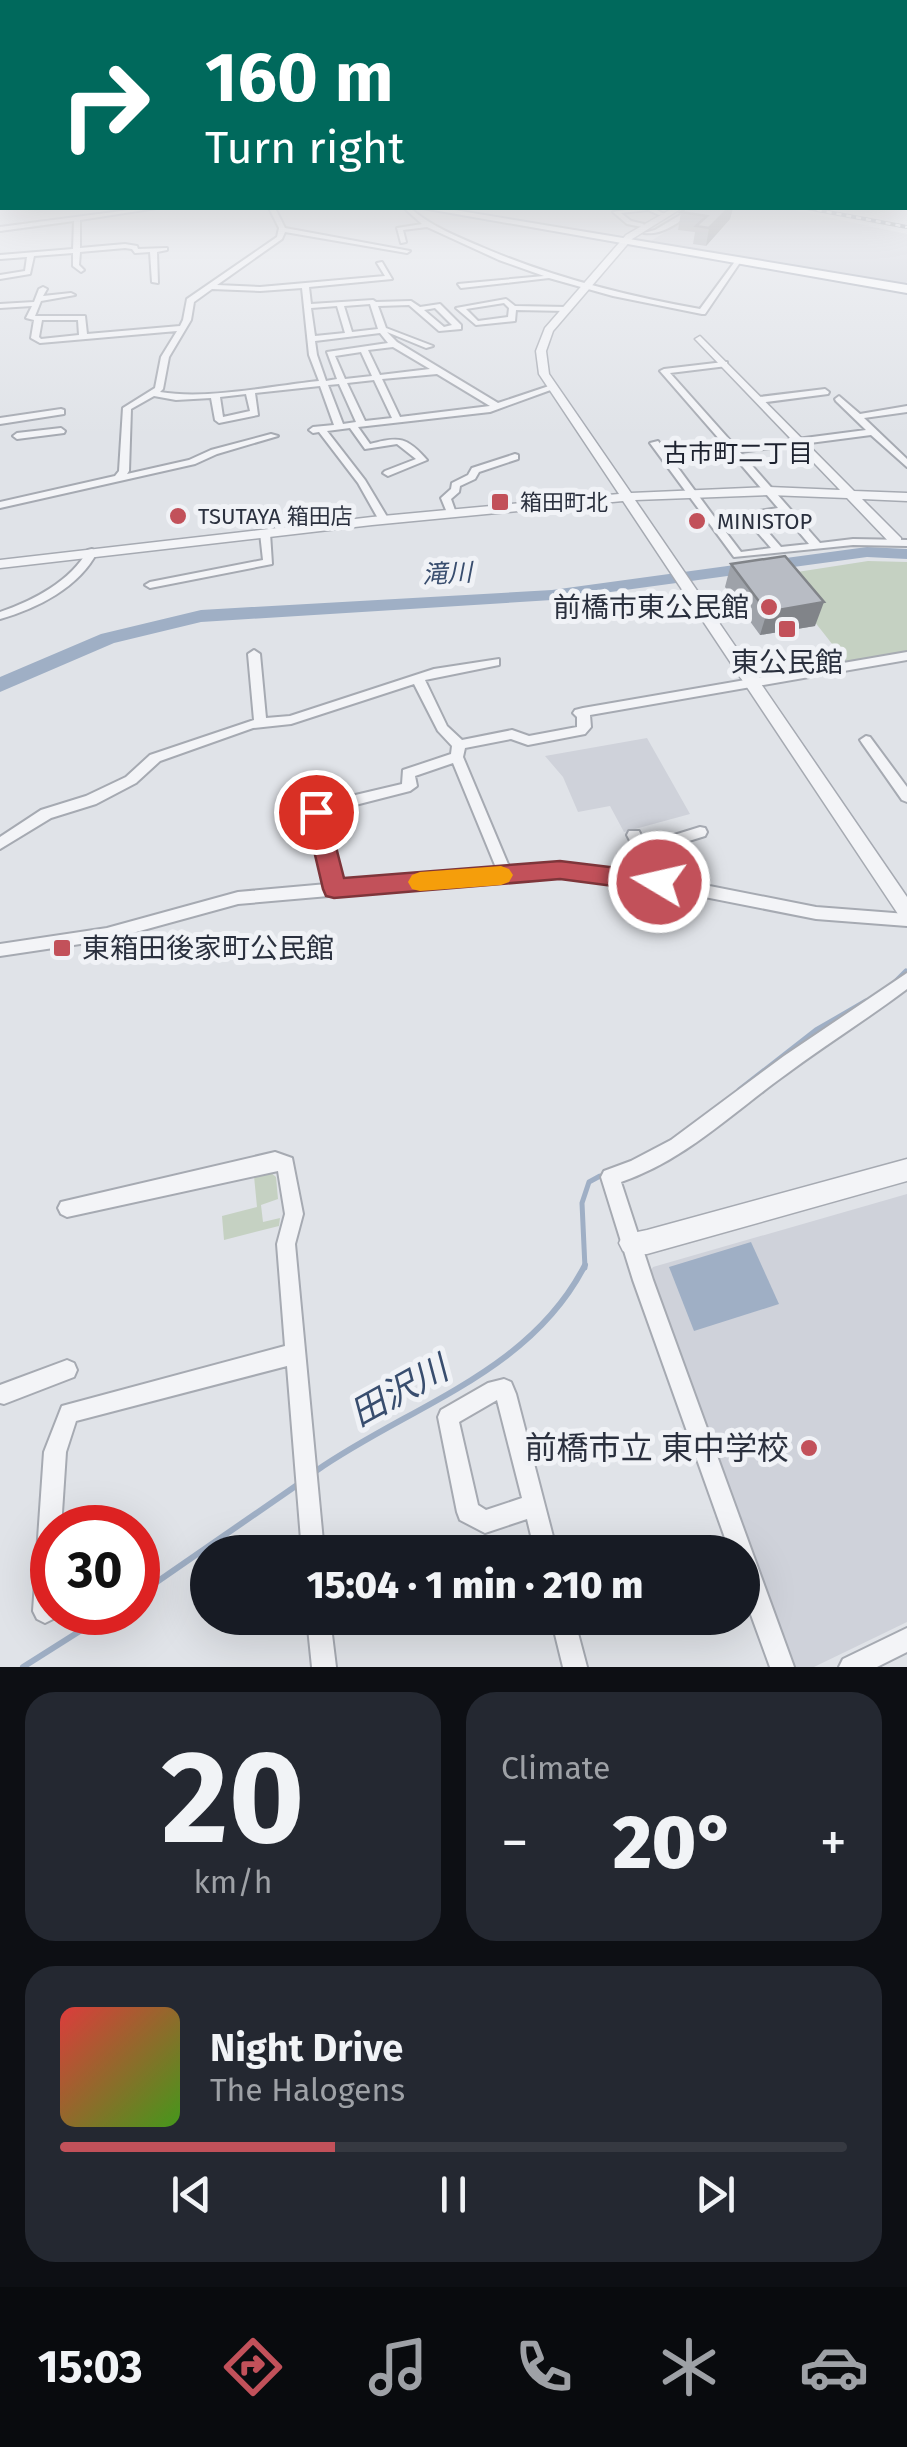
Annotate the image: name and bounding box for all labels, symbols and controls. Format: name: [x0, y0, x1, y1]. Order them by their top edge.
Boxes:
text: 160 m: [205, 36, 394, 120]
icon: right: [40, 40, 170, 170]
text: Turn right: [205, 121, 404, 175]
district label: 古市町二丁目: [663, 439, 813, 469]
place label: 箱田町北: [520, 489, 608, 516]
marker: 箱田町北: [489, 491, 511, 513]
place label: TSUTAYA 箱田店: [198, 503, 353, 530]
marker: TSUTAYA 箱田店: [167, 505, 189, 527]
place label: MINISTOP: [717, 508, 812, 535]
marker: MINISTOP: [686, 510, 708, 532]
water label: 滝川: [421, 558, 476, 590]
place label: 前橋市東公民館: [553, 591, 749, 624]
marker: 前橋市東公民館: [758, 596, 780, 618]
marker: 東公民館: [776, 618, 798, 640]
place label: 東公民館: [731, 646, 843, 679]
pin: [274, 770, 359, 855]
icon: arrive: [289, 785, 344, 840]
position arrow: [607, 830, 711, 934]
place label: 東箱田後家町公民館: [82, 932, 334, 965]
marker: 東箱田後家町公民館: [51, 937, 73, 959]
water label: 田沢川: [343, 1345, 459, 1435]
place label: 前橋市立 東中学校: [525, 1429, 789, 1467]
marker: 前橋市立 東中学校: [798, 1437, 820, 1459]
speed limit sign: 30: [30, 1505, 160, 1635]
text: 15:04 · 1 min · 210 m: [307, 1562, 643, 1608]
text: 20: [161, 1720, 305, 1876]
text: Climate: [501, 1749, 610, 1787]
text: 20°: [613, 1798, 735, 1888]
text: −: [501, 1810, 529, 1876]
text: +: [820, 1810, 847, 1876]
text: km/h: [193, 1863, 273, 1901]
text: Night Drive: [210, 2025, 403, 2071]
text: The Halogens: [210, 2071, 405, 2109]
icon: previous: [164, 2167, 219, 2222]
icon: pause: [426, 2167, 481, 2222]
icon: next: [688, 2167, 743, 2222]
icon: directions: [218, 2332, 288, 2402]
icon: music: [363, 2332, 433, 2402]
icon: phone: [509, 2332, 579, 2402]
icon: climate: [654, 2332, 724, 2402]
icon: car: [799, 2332, 869, 2402]
text: 15:03: [38, 2340, 143, 2394]

